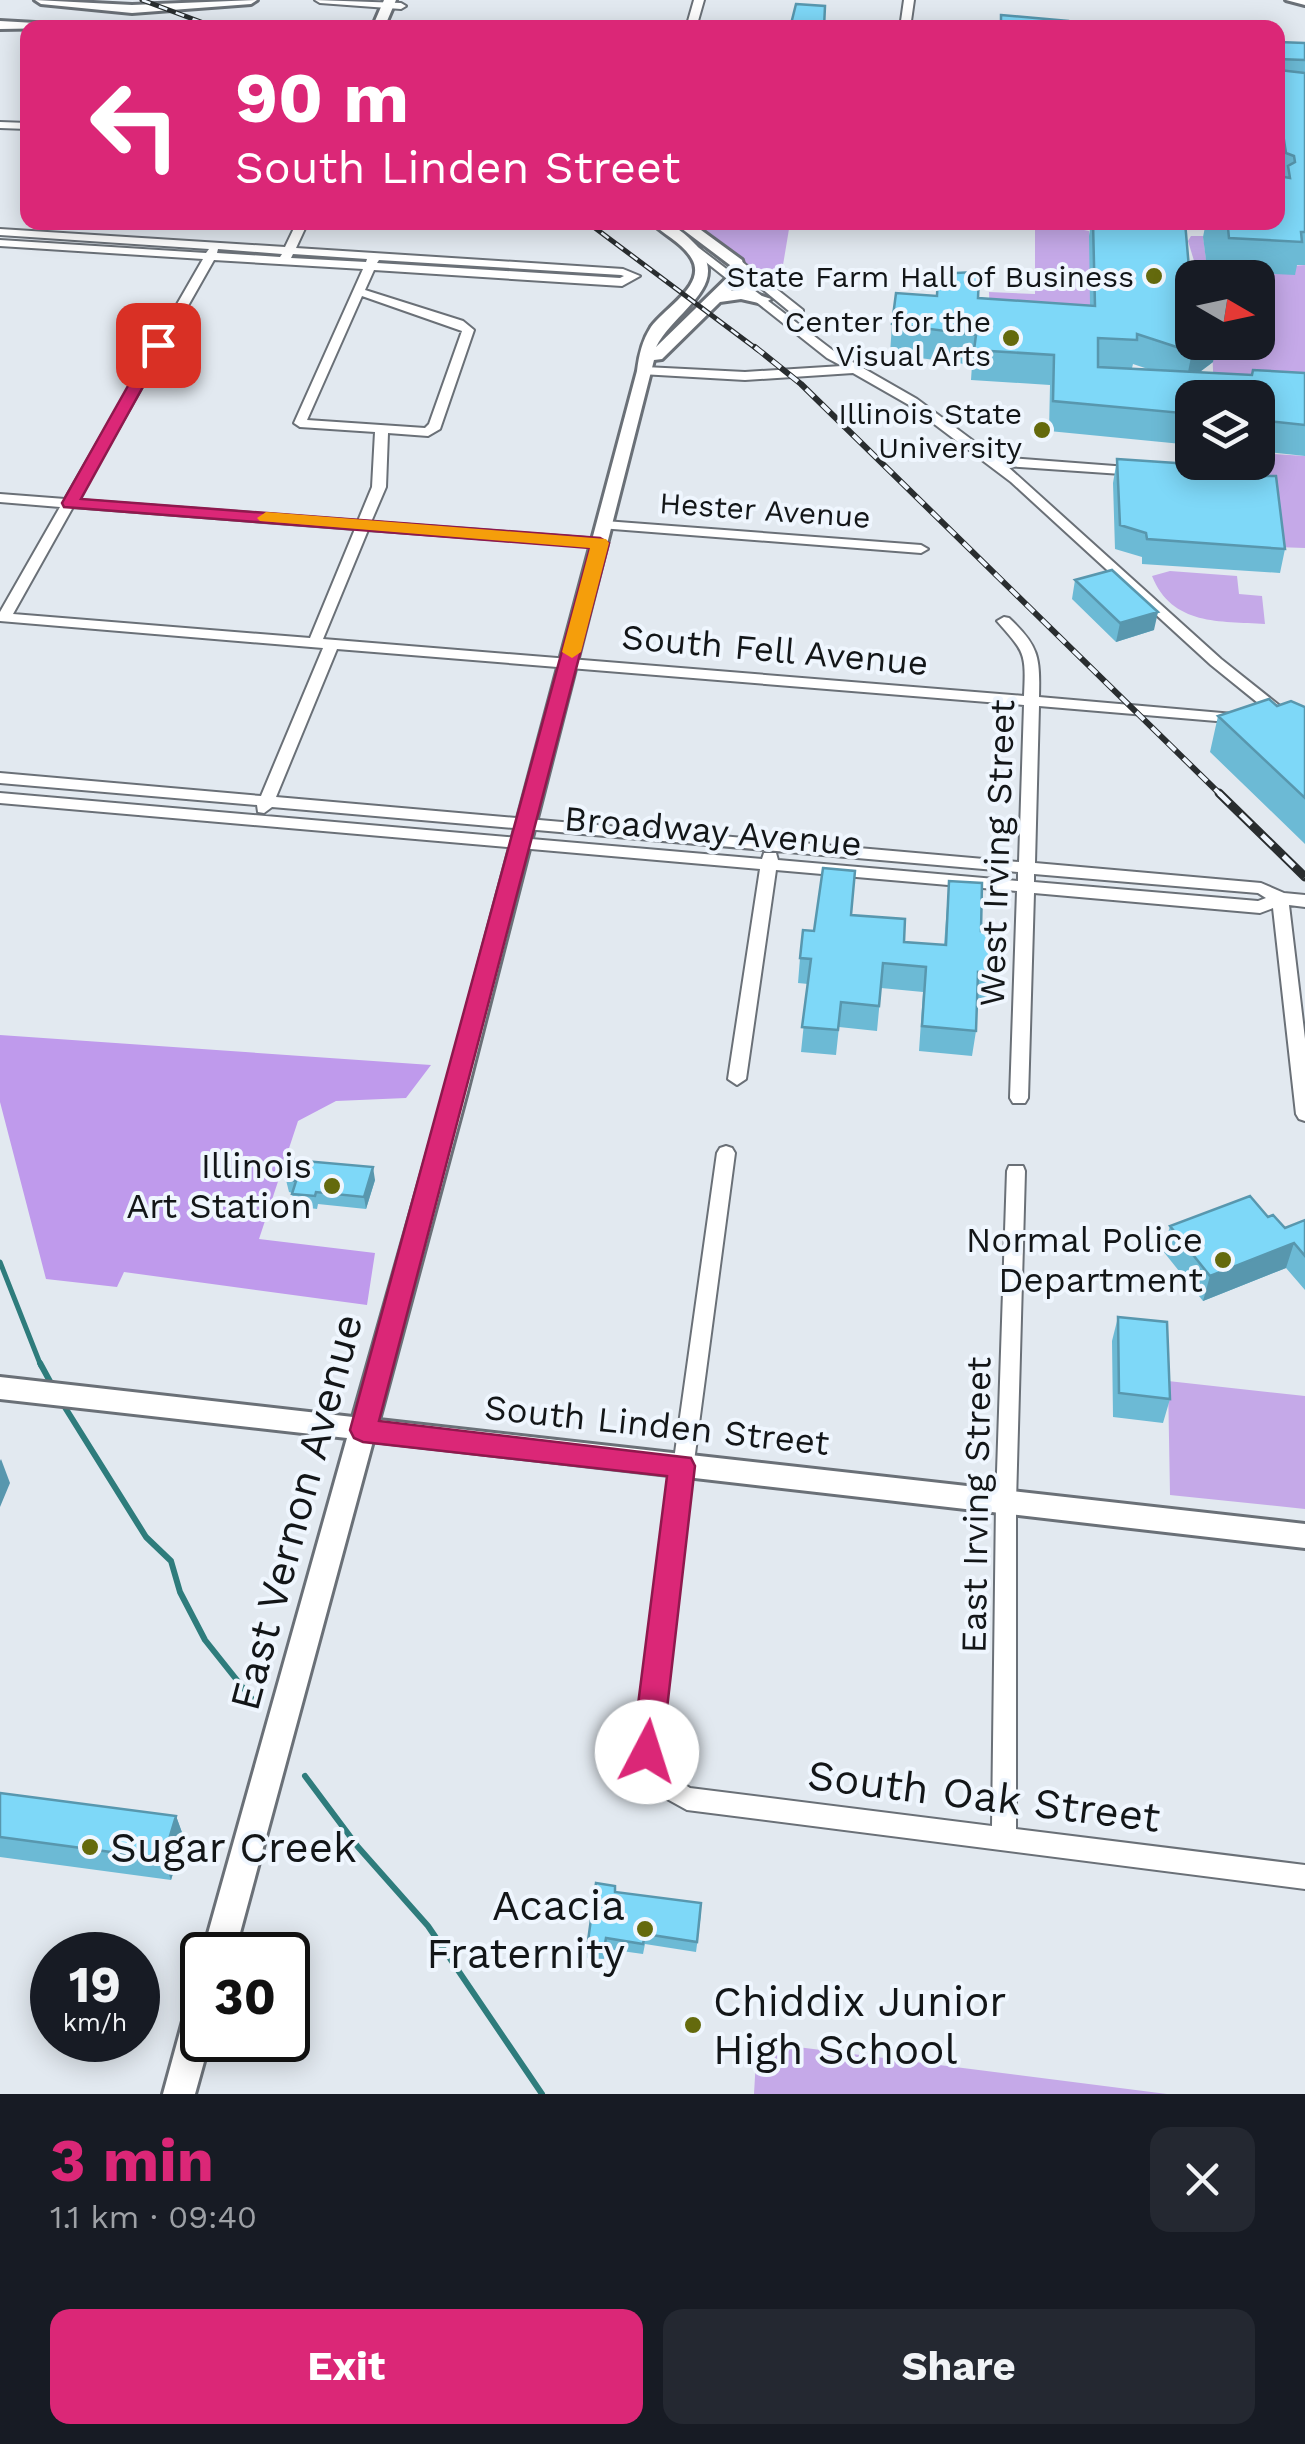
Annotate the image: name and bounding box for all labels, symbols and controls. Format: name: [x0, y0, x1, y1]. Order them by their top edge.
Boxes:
text: 90 m: [235, 57, 409, 139]
icon: left: [70, 60, 200, 190]
text: South Linden Street: [235, 141, 680, 194]
place label: State Farm Hall of Business: [727, 259, 1134, 294]
north arrow: [1175, 260, 1275, 360]
map controls: [1175, 260, 1275, 480]
marker: State Farm Hall of Business: [1143, 265, 1165, 287]
pin: [116, 303, 201, 388]
place label: Center for the Visual Arts: [785, 304, 991, 373]
icon: arrive: [131, 318, 186, 373]
marker: Center for the Visual Arts: [1000, 327, 1022, 349]
button: layers: [1175, 380, 1275, 480]
place label: Illinois State University: [838, 396, 1023, 465]
marker: Illinois State University: [1031, 419, 1053, 441]
street label: Hester Avenue: [658, 485, 872, 535]
street label: South Fell Avenue: [620, 616, 930, 684]
street label: West Irving Street: [971, 698, 1023, 1007]
street label: Broadway Avenue: [562, 797, 864, 865]
place label: Illinois Art Station: [126, 1145, 312, 1227]
marker: Illinois Art Station: [321, 1175, 343, 1197]
place label: Normal Police Department: [966, 1219, 1203, 1301]
marker: Normal Police Department: [1212, 1249, 1234, 1271]
street label: East Vernon Avenue: [220, 1308, 372, 1716]
street label: East Irving Street: [952, 1356, 1000, 1654]
street label: South Linden Street: [483, 1386, 832, 1464]
position arrow: [595, 1700, 699, 1804]
street label: South Oak Street: [805, 1750, 1163, 1842]
place label: Sugar Creek: [110, 1823, 357, 1872]
marker: Sugar Creek: [79, 1836, 101, 1858]
place label: Acacia Fraternity: [426, 1881, 625, 1978]
marker: Acacia Fraternity: [634, 1918, 656, 1940]
speed limit sign: 30: [180, 1932, 310, 2062]
text: 19: [69, 1955, 121, 2014]
place label: Chiddix Junior High School: [713, 1977, 1007, 2074]
text: km/h: [63, 2008, 127, 2037]
marker: Chiddix Junior High School: [682, 2014, 704, 2036]
text: 3 min: [50, 2125, 214, 2196]
button: close: [1150, 2127, 1255, 2232]
text: 1.1 km · 09:40: [50, 2198, 257, 2236]
button: Exit: [50, 2309, 643, 2424]
button: Share: [663, 2309, 1255, 2424]

